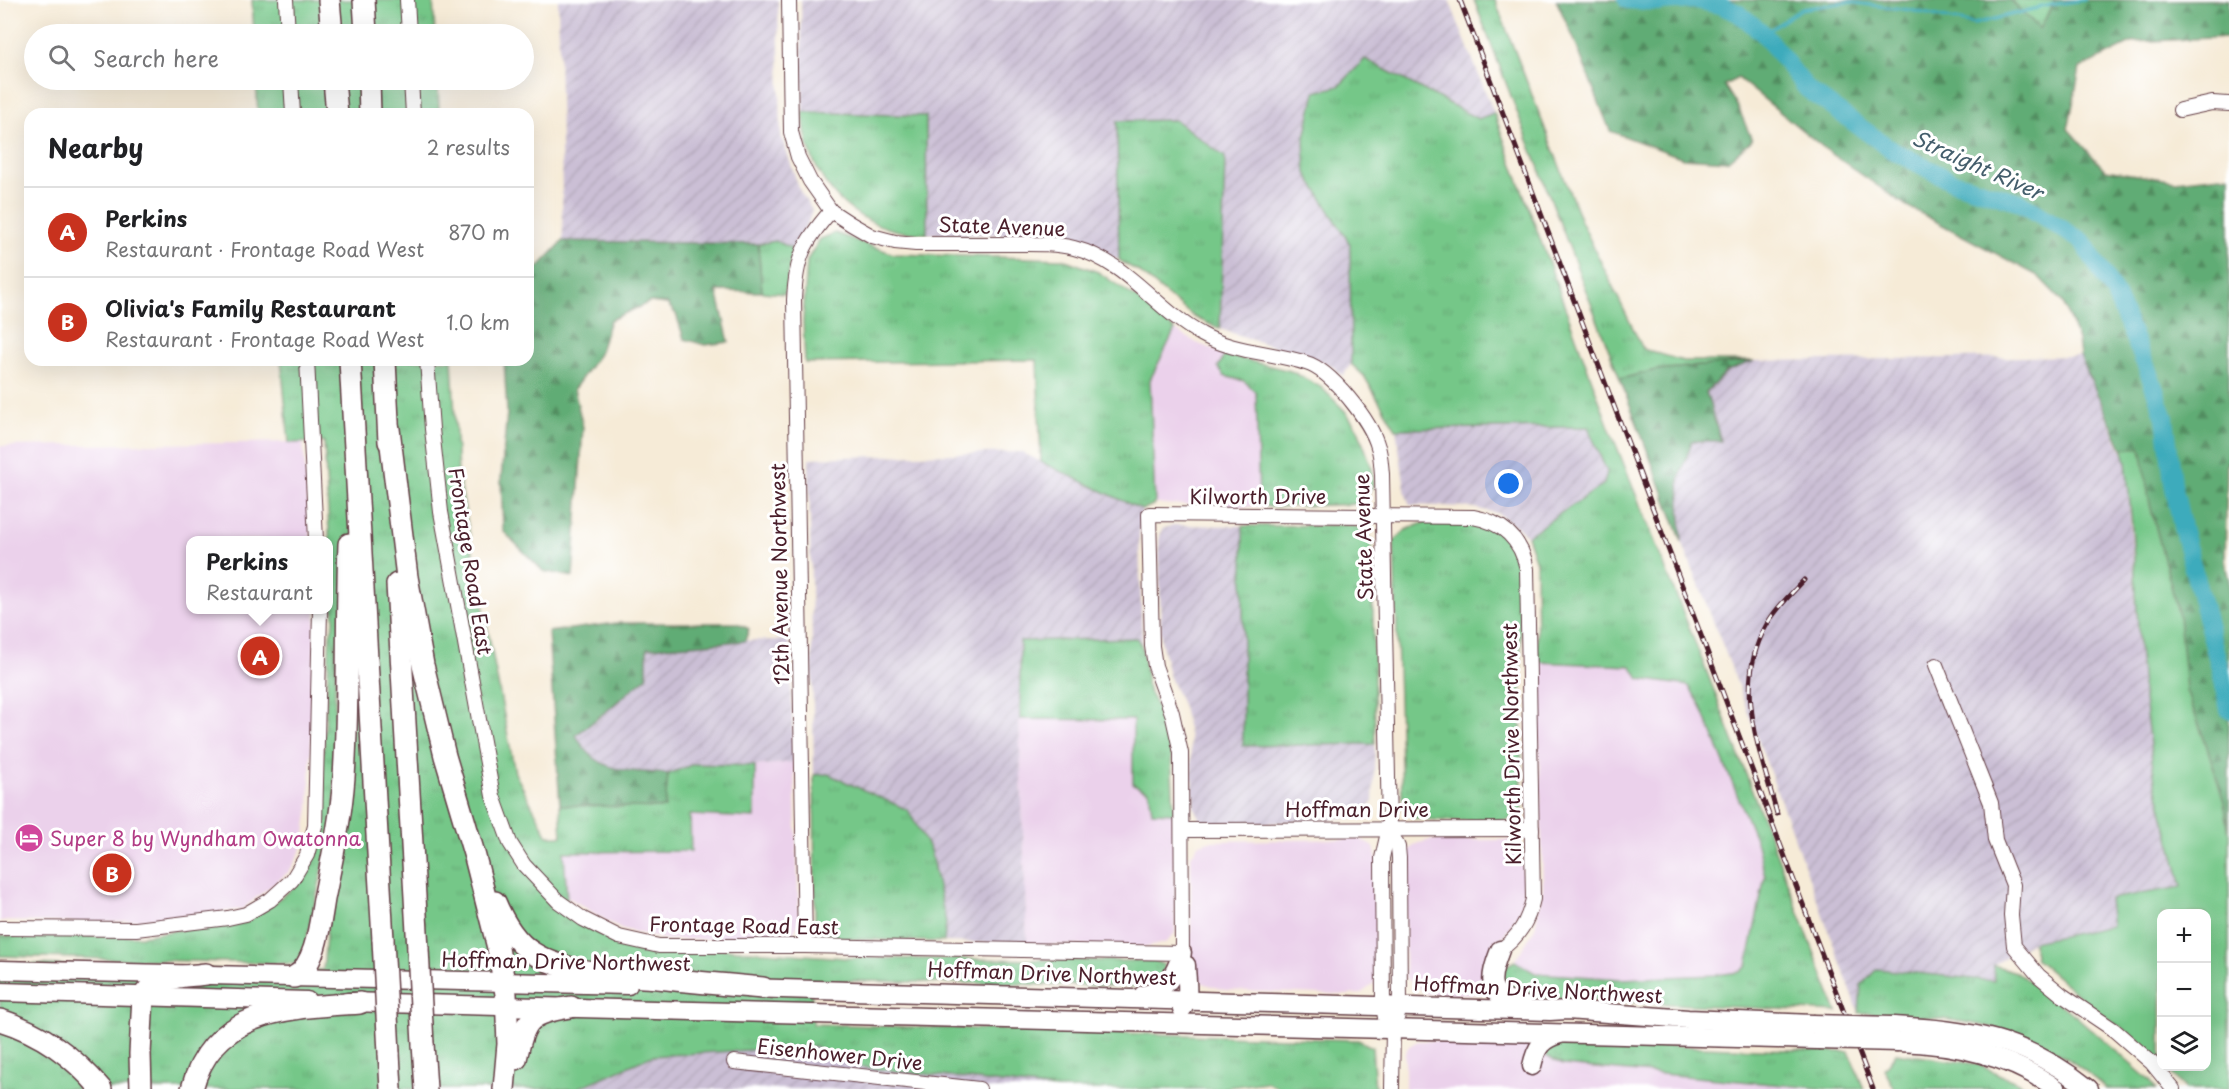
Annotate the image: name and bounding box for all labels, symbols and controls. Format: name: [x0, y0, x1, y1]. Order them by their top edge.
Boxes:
search box: [24, 24, 534, 90]
icon: search: [45, 41, 78, 74]
text: Search here: [93, 41, 219, 74]
water label: Straight River: [1908, 121, 2051, 208]
text: Nearby: [48, 128, 143, 167]
text: 2 results: [427, 132, 510, 162]
text: Perkins: [105, 201, 187, 234]
street label: State Avenue: [938, 209, 1066, 243]
text: A: [60, 217, 75, 247]
text: 870 m: [448, 217, 510, 247]
text: Restaurant · Frontage Road West: [105, 234, 424, 264]
text: Olivia's Family Restaurant: [105, 291, 396, 324]
text: B: [61, 307, 74, 337]
text: 1.0 km: [446, 307, 510, 337]
text: Restaurant · Frontage Road West: [105, 324, 424, 354]
street label: 12th Avenue Northwest: [762, 463, 796, 685]
street label: Frontage Road East: [441, 465, 501, 657]
your location: [1494, 469, 1523, 498]
street label: State Avenue: [1346, 473, 1380, 601]
street label: Kilworth Drive: [1190, 481, 1326, 511]
popup: [186, 536, 333, 614]
text: Perkins: [206, 544, 288, 577]
text: Restaurant: [206, 577, 313, 607]
street label: Kilworth Drive Northwest: [1494, 623, 1528, 865]
pin: A: [240, 634, 280, 678]
street label: Hoffman Drive: [1285, 794, 1429, 824]
hotel icon: Super 8 by Wyndham Owatonna: [13, 822, 45, 854]
place label: Super 8 by Wyndham Owatonna: [50, 823, 361, 853]
pin: B: [92, 850, 132, 896]
street label: Frontage Road East: [649, 908, 839, 942]
map controls: [2157, 909, 2211, 1071]
button: +: [2157, 909, 2211, 963]
street label: Hoffman Drive Northwest: [441, 944, 691, 978]
street label: Hoffman Drive Northwest: [927, 954, 1177, 992]
button: −: [2157, 963, 2211, 1017]
street label: Hoffman Drive Northwest: [1413, 968, 1663, 1010]
button: layers: [2157, 1017, 2211, 1071]
street label: Eisenhower Drive: [756, 1030, 924, 1078]

